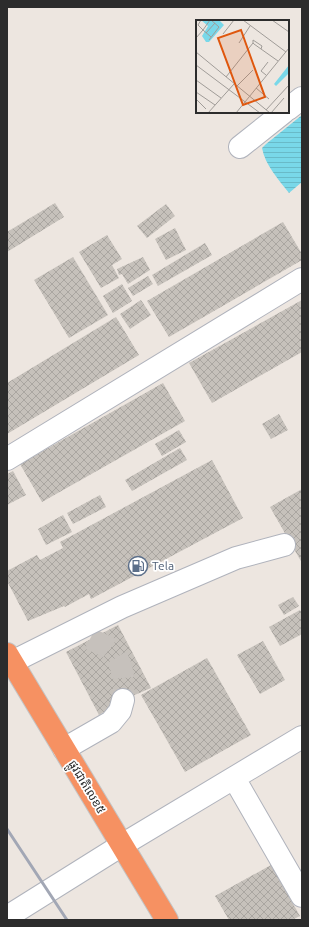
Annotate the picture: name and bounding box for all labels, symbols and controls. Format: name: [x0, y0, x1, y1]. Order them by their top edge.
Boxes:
inset map: [196, 20, 289, 113]
fuel station icon: Tela: [127, 555, 149, 577]
place label: Tela: [152, 559, 174, 572]
street label: ផ្លូវជាតិលេខ៥: [62, 758, 108, 818]

